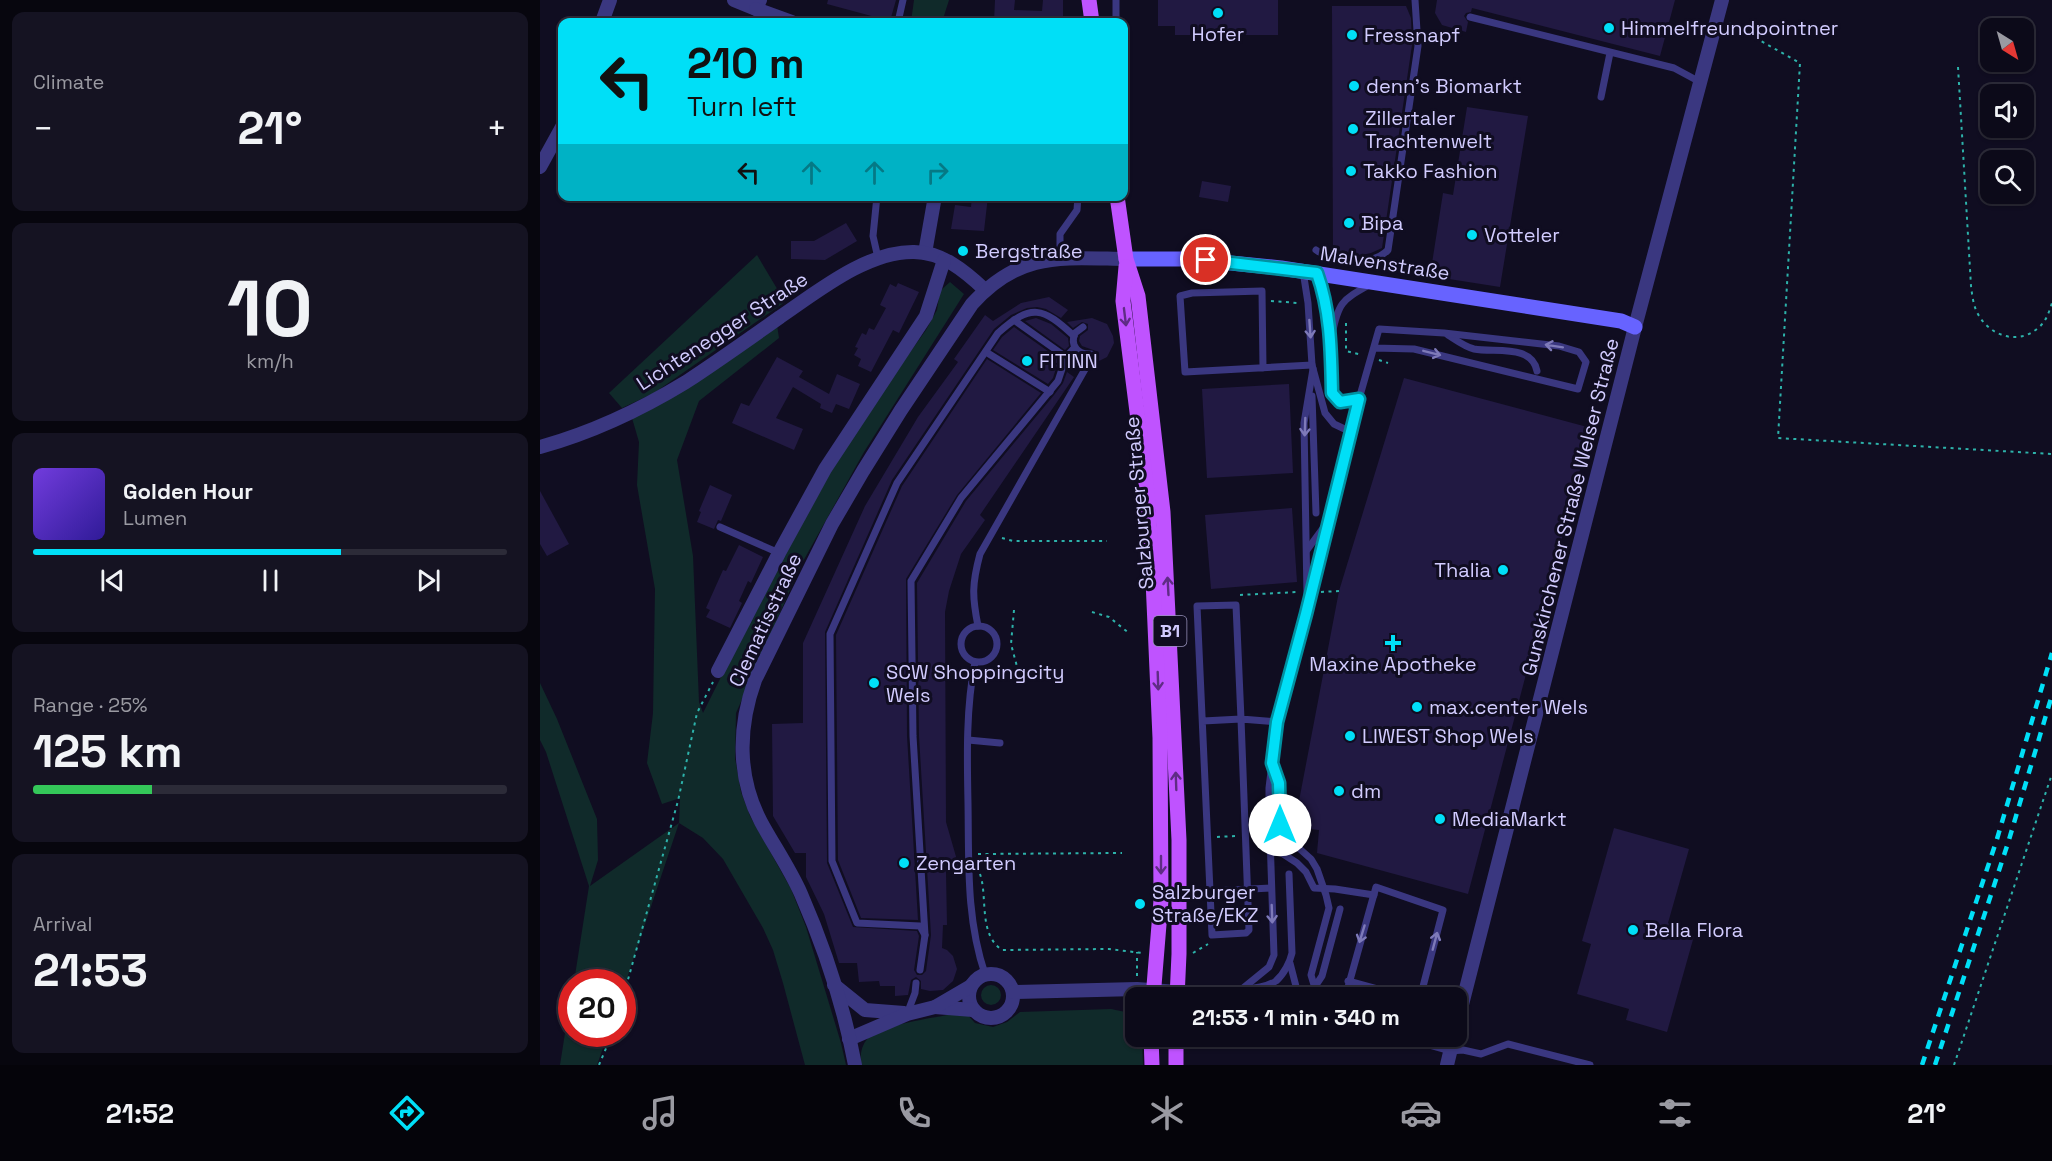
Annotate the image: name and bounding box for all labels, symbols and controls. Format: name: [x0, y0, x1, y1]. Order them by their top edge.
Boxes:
marker: Hofer: [1211, 6, 1225, 20]
place label: Himmelfreundpointner: [1621, 15, 1838, 41]
north arrow: [1980, 18, 2034, 72]
map controls: [1980, 18, 2034, 204]
place label: Hofer: [1192, 21, 1244, 47]
marker: Himmelfreundpointner: [1602, 21, 1616, 35]
place label: Fressnapf: [1364, 22, 1460, 48]
marker: Fressnapf: [1345, 28, 1359, 42]
text: 210 m: [687, 37, 805, 90]
icon: left: [588, 42, 666, 120]
text: Climate: [33, 69, 104, 95]
place label: denn's Biomarkt: [1366, 73, 1522, 99]
marker: denn's Biomarkt: [1347, 79, 1361, 93]
button: sound: [1980, 84, 2034, 138]
text: Turn left: [687, 89, 797, 124]
text: 21°: [238, 100, 302, 157]
place label: Zillertaler Trachtenwelt: [1365, 105, 1492, 154]
text: −: [33, 108, 53, 150]
text: +: [487, 108, 507, 150]
marker: Zillertaler Trachtenwelt: [1346, 122, 1360, 136]
button: search: [1980, 150, 2034, 204]
icon: left: [732, 156, 765, 189]
icon: ahead: [795, 156, 828, 189]
icon: ahead: [858, 156, 891, 189]
icon: right: [921, 156, 954, 189]
place label: Takko Fashion: [1363, 158, 1497, 184]
marker: Takko Fashion: [1344, 164, 1358, 178]
place label: Bipa: [1361, 210, 1404, 236]
marker: Bipa: [1342, 216, 1356, 230]
place label: Votteler: [1484, 222, 1560, 248]
marker: Votteler: [1465, 228, 1479, 242]
pin: [1180, 234, 1231, 285]
place label: Bergstraße: [975, 238, 1083, 264]
street label: Malvenstraße: [1318, 240, 1452, 286]
icon: arrive: [1189, 243, 1222, 276]
marker: Bergstraße: [956, 244, 970, 258]
text: 10: [227, 259, 313, 359]
street label: Lichtenegger Straße: [631, 266, 813, 396]
one-way arrow: [1120, 306, 1131, 326]
one-way arrow: [1305, 319, 1316, 339]
street label: Gunskirchener Straße Welser Straße: [1515, 335, 1625, 679]
one-way arrow: [1545, 340, 1564, 351]
text: km/h: [246, 348, 294, 374]
place label: FITINN: [1039, 348, 1098, 374]
one-way arrow: [1422, 348, 1441, 360]
marker: FITINN: [1020, 354, 1034, 368]
street label: Salzburger Straße: [1118, 416, 1160, 590]
one-way arrow: [1299, 416, 1310, 436]
text: Golden Hour: [123, 477, 253, 505]
text: Lumen: [123, 505, 187, 531]
street label: Clematisstraße: [723, 549, 807, 691]
place label: Thalia: [1434, 557, 1491, 583]
marker: Thalia: [1496, 563, 1510, 577]
icon: previous: [96, 564, 129, 597]
icon: pause: [254, 564, 287, 597]
icon: next: [412, 564, 445, 597]
one-way arrow: [1162, 577, 1173, 597]
road number: B1: [1154, 616, 1186, 646]
marker: Maxine Apotheke: [1386, 636, 1400, 650]
place label: Maxine Apotheke: [1309, 651, 1477, 677]
place label: SCW Shoppingcity Wels: [886, 659, 1065, 708]
one-way arrow: [1152, 670, 1163, 690]
marker: SCW Shoppingcity Wels: [867, 676, 881, 690]
text: Range · 25%: [33, 692, 148, 718]
place label: max.center Wels: [1429, 694, 1588, 720]
marker: max.center Wels: [1410, 700, 1424, 714]
text: 125 km: [33, 723, 182, 780]
place label: LIWEST Shop Wels: [1362, 723, 1534, 749]
marker: LIWEST Shop Wels: [1343, 729, 1357, 743]
one-way arrow: [1171, 772, 1182, 792]
place label: dm: [1351, 778, 1381, 804]
marker: dm: [1332, 784, 1346, 798]
position arrow: [1248, 793, 1312, 857]
place label: MediaMarkt: [1452, 806, 1567, 832]
marker: MediaMarkt: [1433, 812, 1447, 826]
place label: Zengarten: [916, 850, 1016, 876]
one-way arrow: [1155, 854, 1167, 874]
marker: Zengarten: [897, 856, 911, 870]
place label: Salzburger Straße/EKZ: [1152, 879, 1259, 928]
marker: Salzburger Straße/EKZ: [1133, 897, 1147, 911]
one-way arrow: [1267, 903, 1278, 923]
text: Arrival: [33, 911, 92, 937]
place label: Bella Flora: [1645, 917, 1743, 943]
marker: Bella Flora: [1626, 923, 1640, 937]
one-way arrow: [1356, 924, 1367, 943]
one-way arrow: [1430, 932, 1441, 951]
text: 21:53: [33, 942, 148, 999]
speed limit sign: 20: [558, 969, 636, 1047]
text: 21:53 · 1 min · 340 m: [1192, 1003, 1400, 1031]
icon: directions: [386, 1092, 428, 1134]
icon: music: [639, 1092, 681, 1134]
icon: phone: [893, 1092, 935, 1134]
icon: climate: [1146, 1092, 1188, 1134]
icon: car: [1400, 1092, 1442, 1134]
icon: filters: [1654, 1092, 1696, 1134]
text: 21:52: [106, 1096, 174, 1131]
text: 21°: [1907, 1096, 1946, 1131]

